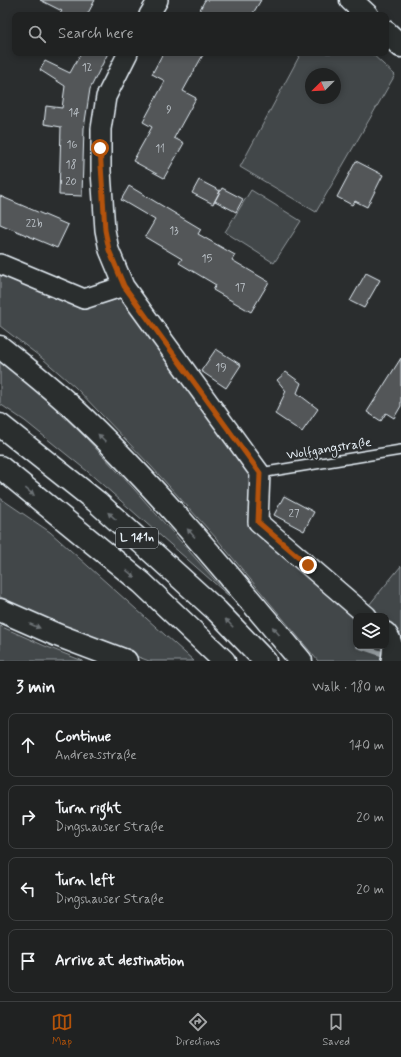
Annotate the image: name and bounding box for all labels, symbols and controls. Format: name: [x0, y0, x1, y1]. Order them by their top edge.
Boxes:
search box: [12, 12, 389, 56]
icon: search: [26, 23, 48, 45]
text: Search here: [58, 24, 134, 44]
house number: 12: [82, 61, 93, 75]
north arrow: [305, 68, 341, 104]
house number: 9: [166, 103, 172, 117]
house number: 14: [68, 106, 80, 120]
house number: 16: [67, 138, 78, 152]
route start: [91, 139, 109, 157]
house number: 11: [155, 142, 165, 156]
house number: 18: [66, 158, 76, 172]
house number: 20: [65, 175, 77, 189]
house number: 22b: [26, 217, 42, 231]
house number: 13: [169, 224, 179, 238]
house number: 15: [202, 252, 213, 266]
house number: 17: [235, 281, 246, 295]
house number: 19: [215, 361, 227, 375]
one-way arrow: [97, 433, 107, 443]
street label: Wolfgangstraße: [285, 434, 373, 465]
one-way arrow: [25, 487, 36, 496]
house number: 27: [289, 507, 300, 521]
one-way arrow: [107, 511, 118, 520]
road number: L 141n: [116, 528, 158, 548]
one-way arrow: [186, 528, 196, 538]
route end: [299, 556, 317, 574]
one-way arrow: [126, 570, 136, 579]
map controls: [353, 613, 389, 649]
button: layers: [353, 613, 389, 649]
one-way arrow: [224, 617, 233, 628]
one-way arrow: [30, 624, 42, 630]
one-way arrow: [272, 626, 281, 637]
text: 3 min: [16, 676, 55, 698]
text: Walk · 180 m: [312, 679, 385, 696]
text: Continue: [55, 727, 111, 747]
icon: ahead: [17, 734, 39, 756]
text: 140 m: [349, 737, 384, 754]
text: Andreasstraße: [55, 747, 137, 764]
text: Turn right: [55, 799, 122, 819]
icon: right: [17, 806, 39, 828]
text: 20 m: [356, 809, 384, 826]
text: Dingshauser Straße: [55, 819, 164, 836]
text: Turn left: [55, 871, 115, 891]
icon: left: [17, 878, 39, 900]
text: 20 m: [356, 881, 384, 898]
text: Dingshauser Straße: [55, 891, 164, 908]
icon: arrive: [17, 950, 39, 972]
text: Arrive at destination: [55, 951, 184, 971]
tab: Map: [51, 1011, 73, 1049]
tab: Directions: [175, 1011, 220, 1049]
tab: Saved: [322, 1011, 350, 1049]

